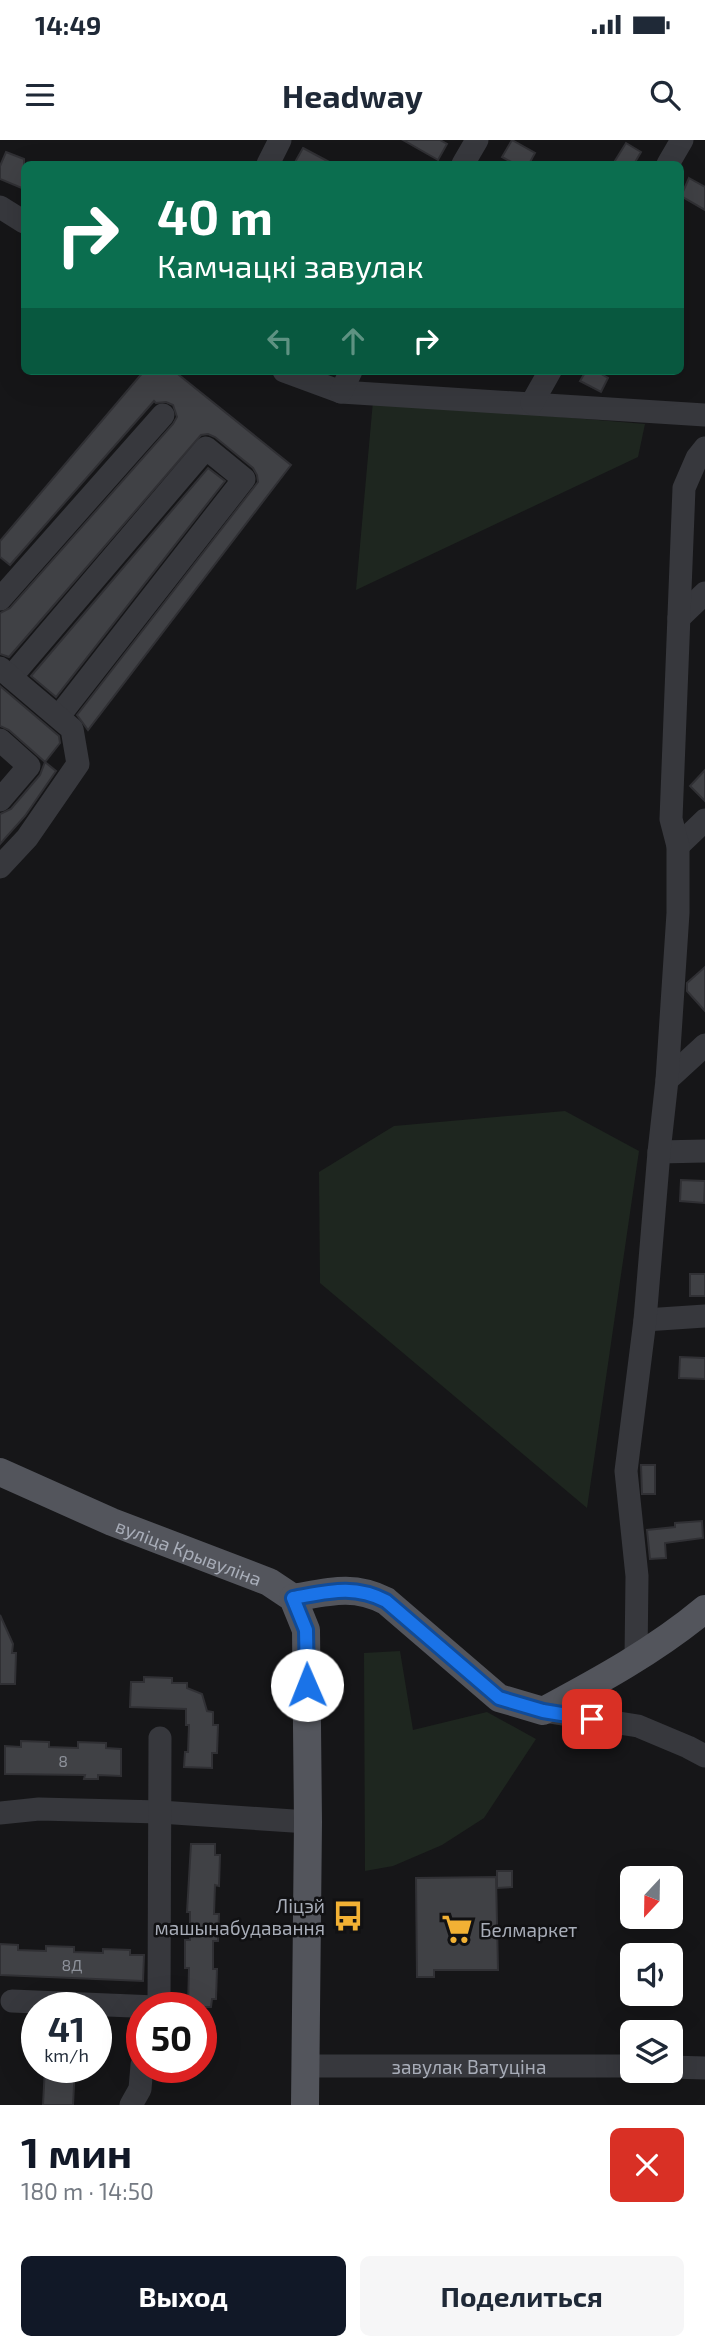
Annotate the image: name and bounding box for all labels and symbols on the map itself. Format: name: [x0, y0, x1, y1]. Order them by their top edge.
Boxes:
street label: вуліца Крывуліна: [113, 1513, 265, 1590]
position arrow: [270, 1648, 344, 1722]
pin: [562, 1689, 622, 1749]
house number: 8: [58, 1751, 68, 1770]
north arrow: [620, 1866, 682, 1928]
place label: Ліцэй машынабудавання: [155, 1894, 325, 1940]
bus stop icon: Ліцэй машынабудавання: [331, 1899, 365, 1933]
supermarket icon: Белмаркет: [440, 1912, 474, 1946]
place label: Белмаркет: [480, 1918, 577, 1941]
house number: 8Д: [62, 1955, 82, 1974]
speed limit sign: 50: [126, 1992, 217, 2083]
street label: завулак Ватуціна: [392, 2055, 546, 2079]

